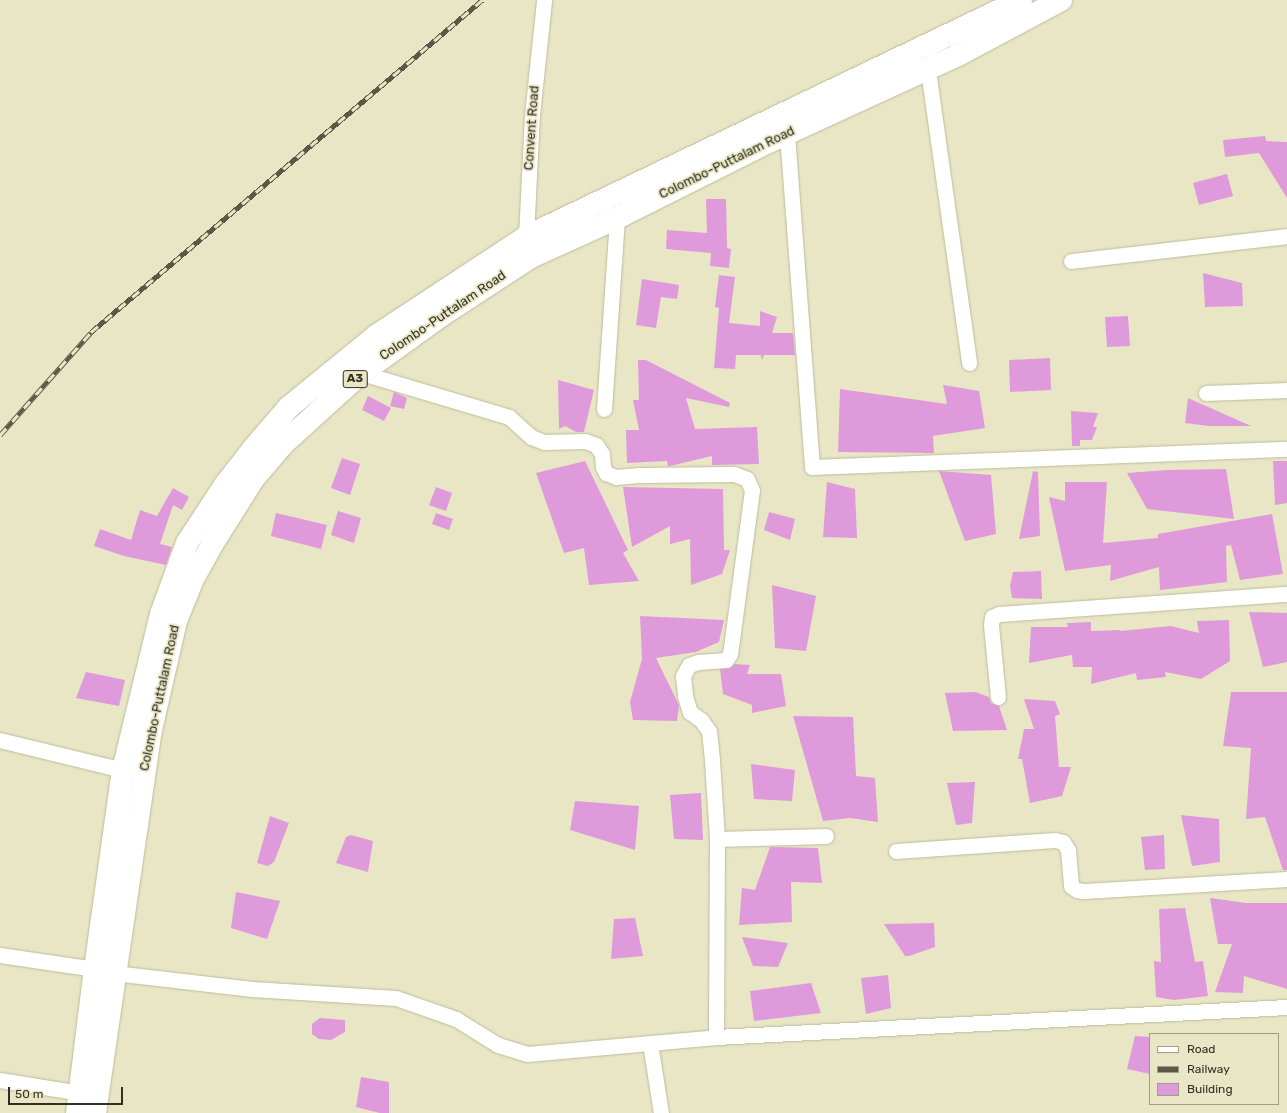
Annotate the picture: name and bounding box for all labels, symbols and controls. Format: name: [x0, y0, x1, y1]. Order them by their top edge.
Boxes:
street label: Convent Road: [521, 85, 543, 171]
street label: Colombo-Puttalam Road: [657, 123, 797, 203]
street label: Colombo-Puttalam Road: [377, 268, 509, 364]
road number: A3: [342, 369, 368, 389]
street label: Colombo-Puttalam Road: [137, 623, 183, 773]
legend: [1149, 1033, 1279, 1105]
text: Road: [1187, 1042, 1215, 1056]
text: Railway: [1187, 1062, 1230, 1076]
scale bar: [10, 1079, 125, 1105]
text: Building: [1187, 1082, 1233, 1096]
text: 50 m: [15, 1087, 43, 1101]

